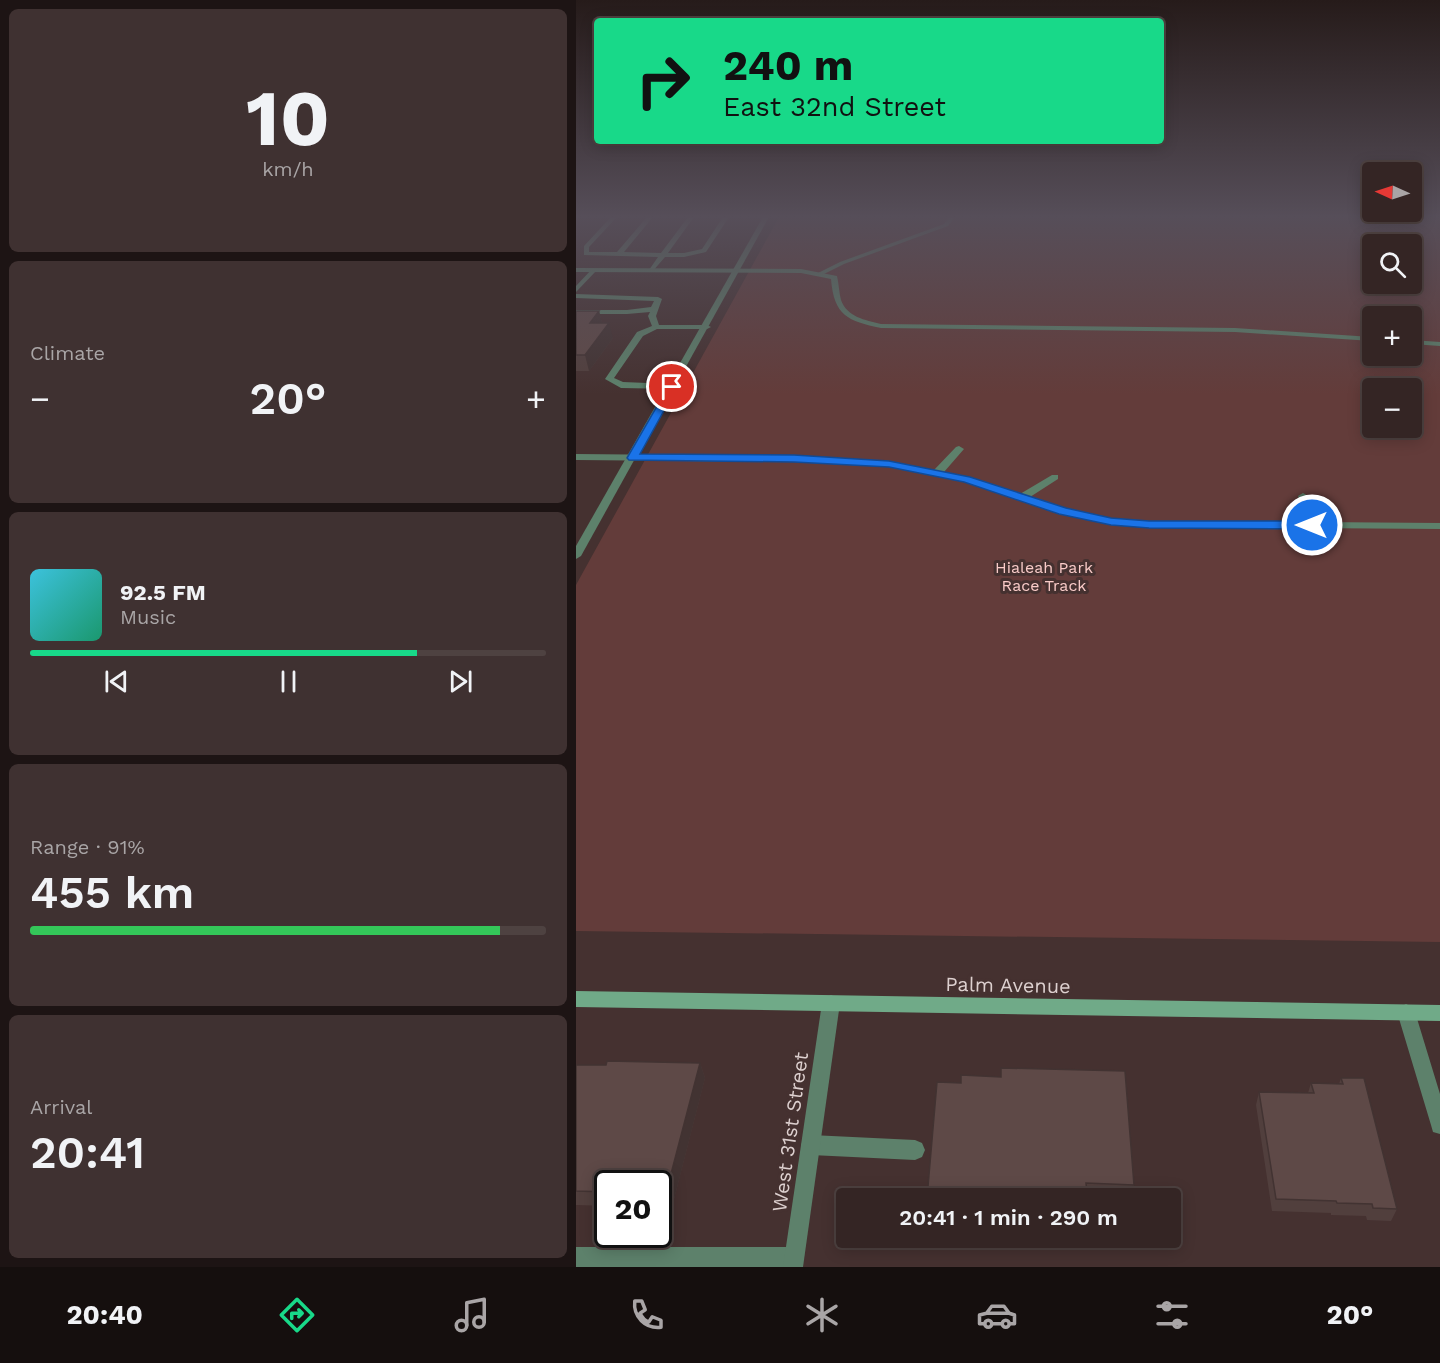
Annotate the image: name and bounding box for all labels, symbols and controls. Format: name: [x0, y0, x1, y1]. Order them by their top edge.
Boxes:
text: 240 m: [723, 41, 853, 90]
icon: right: [624, 42, 702, 120]
text: 10: [246, 72, 330, 164]
text: East 32nd Street: [723, 91, 946, 123]
text: km/h: [262, 157, 314, 181]
north arrow: [1362, 162, 1422, 222]
map controls: [1362, 162, 1422, 438]
button: search: [1362, 234, 1422, 294]
button: +: [1362, 306, 1422, 366]
text: Climate: [30, 341, 105, 365]
pin: [646, 361, 697, 412]
icon: arrive: [655, 370, 688, 403]
text: 20°: [250, 372, 326, 425]
button: −: [1362, 378, 1422, 438]
text: −: [30, 379, 50, 418]
text: +: [526, 379, 546, 418]
position arrow: [1280, 493, 1344, 557]
park label: Hialeah Park Race Track: [995, 558, 1093, 595]
text: 92.5 FM: [120, 580, 206, 605]
text: Music: [120, 605, 176, 629]
icon: previous: [100, 665, 133, 698]
icon: pause: [272, 665, 305, 698]
icon: next: [444, 665, 477, 698]
text: Range · 91%: [30, 835, 145, 859]
text: 455 km: [30, 866, 194, 919]
street label: Palm Avenue: [945, 972, 1071, 998]
street label: West 31st Street: [767, 1050, 813, 1214]
text: Arrival: [30, 1095, 92, 1119]
text: 20:41: [30, 1126, 145, 1179]
speed limit sign: 20: [594, 1170, 672, 1248]
text: 20:41 · 1 min · 290 m: [899, 1205, 1118, 1230]
icon: directions: [276, 1294, 318, 1336]
icon: music: [451, 1294, 493, 1336]
icon: phone: [626, 1294, 668, 1336]
icon: climate: [801, 1294, 843, 1336]
icon: car: [976, 1294, 1018, 1336]
icon: filters: [1151, 1294, 1193, 1336]
text: 20:40: [67, 1299, 143, 1331]
text: 20°: [1327, 1299, 1373, 1331]

